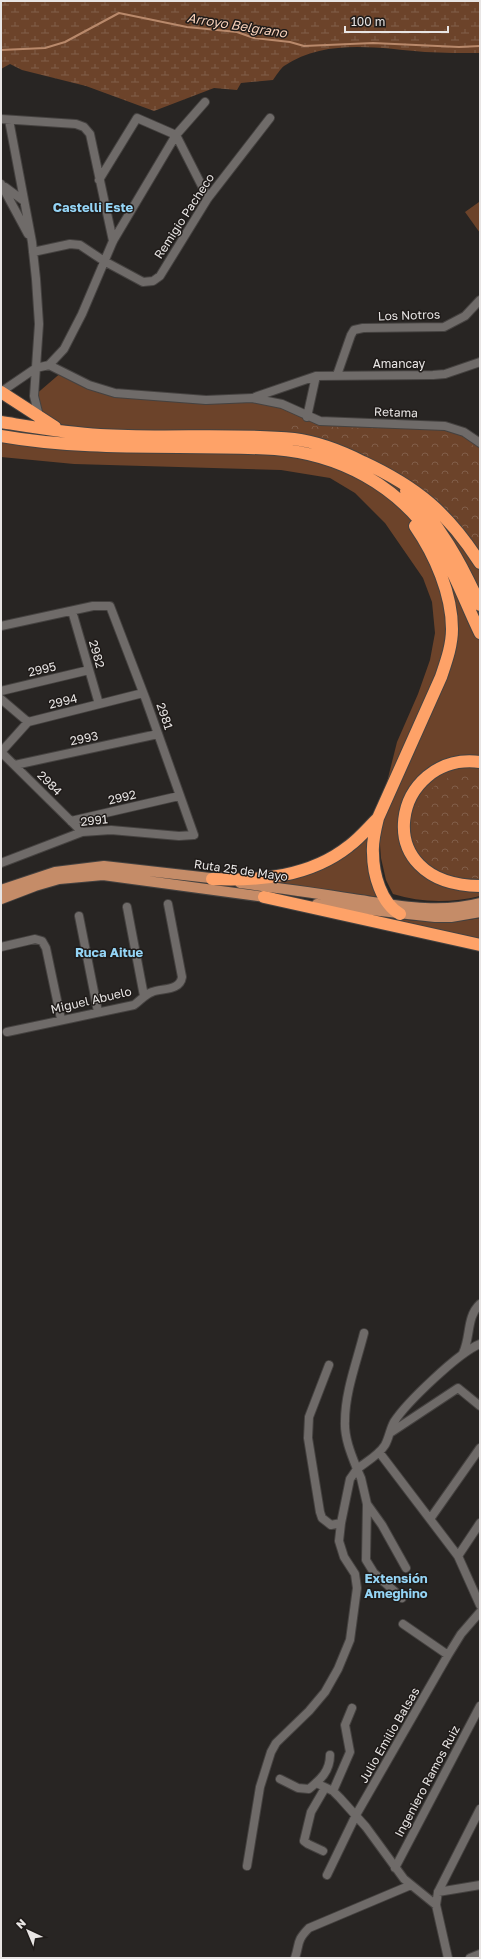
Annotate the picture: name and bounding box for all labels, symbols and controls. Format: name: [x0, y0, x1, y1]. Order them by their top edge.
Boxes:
scale bar: [345, 8, 448, 34]
water label: Arroyo Belgrano: [186, 9, 289, 41]
text: 100 m: [351, 14, 385, 29]
street label: Remigio Pacheco: [151, 170, 217, 262]
district label: Castelli Este: [53, 199, 134, 215]
street label: Los Notros: [377, 306, 441, 324]
street label: Amancay: [373, 356, 426, 371]
street label: Retama: [374, 404, 418, 420]
street label: 2982: [86, 638, 108, 670]
street label: 2995: [26, 658, 58, 680]
street label: 2994: [47, 690, 79, 712]
street label: 2981: [153, 701, 177, 732]
street label: 2993: [68, 728, 100, 748]
street label: 2984: [34, 767, 66, 799]
street label: 2992: [106, 786, 138, 808]
street label: 2991: [80, 811, 109, 829]
street label: Ruta 25 de Mayo: [193, 856, 289, 884]
district label: Ruca Aitue: [75, 944, 143, 960]
street label: Miguel Abuelo: [49, 983, 133, 1017]
district label: Extensión Ameghino: [364, 1570, 428, 1601]
street label: Julio Emilio Balsas: [356, 1685, 422, 1785]
street label: Ingeniero Ramos Ruiz: [391, 1723, 463, 1839]
north arrow: [8, 1911, 48, 1951]
text: N: [13, 1916, 28, 1931]

